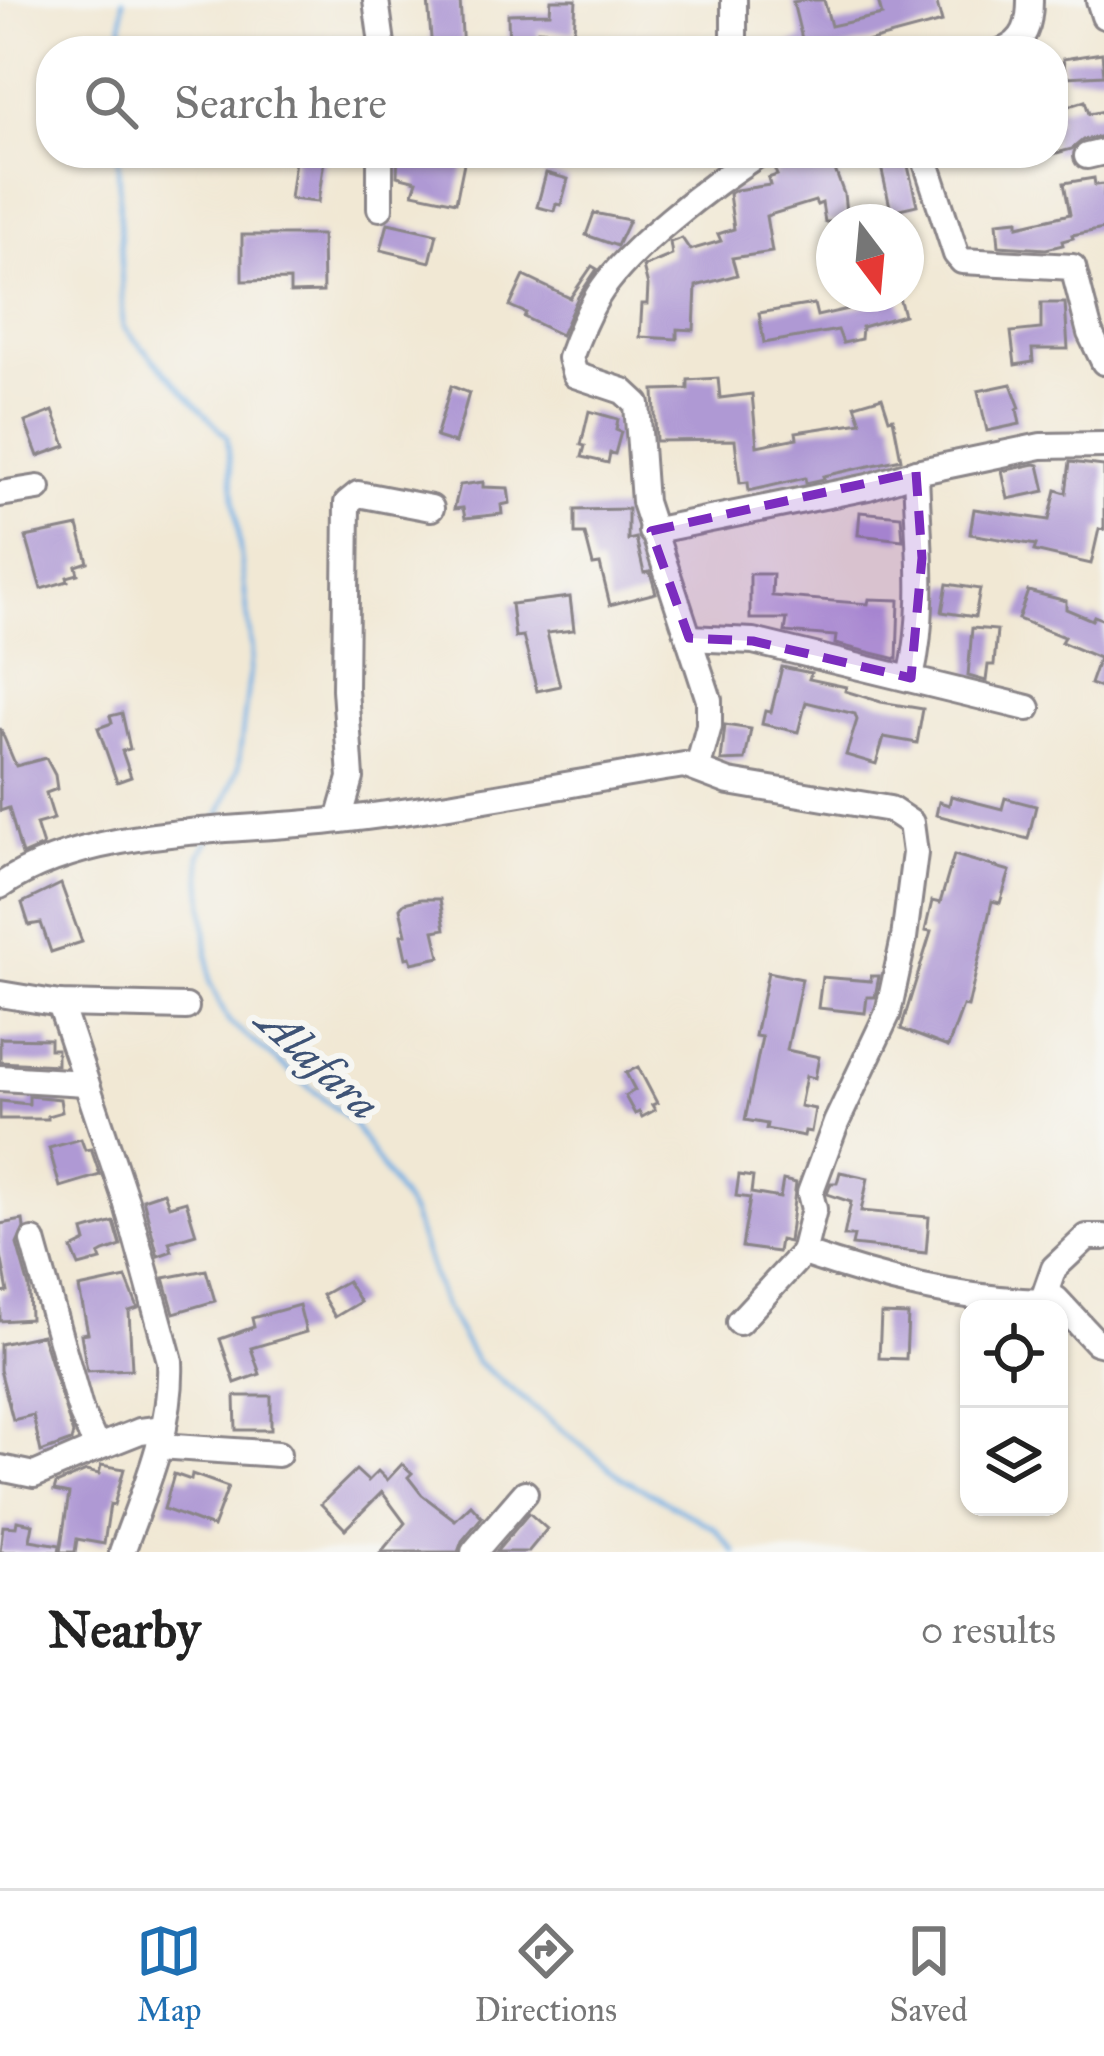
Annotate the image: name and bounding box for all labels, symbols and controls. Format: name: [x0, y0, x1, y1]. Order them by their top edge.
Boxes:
search box: [36, 36, 1068, 168]
icon: search: [78, 69, 144, 135]
text: Search here: [174, 75, 387, 130]
north arrow: [816, 204, 924, 312]
water label: Alafara: [243, 990, 392, 1131]
map controls: [960, 1300, 1068, 1516]
button: locate: [960, 1300, 1068, 1408]
button: layers: [960, 1408, 1068, 1516]
text: Nearby: [48, 1599, 200, 1661]
text: 0 results: [921, 1606, 1056, 1654]
tab: Map: [136, 1918, 202, 2030]
tab: Directions: [475, 1918, 617, 2030]
tab: Saved: [889, 1918, 968, 2030]

